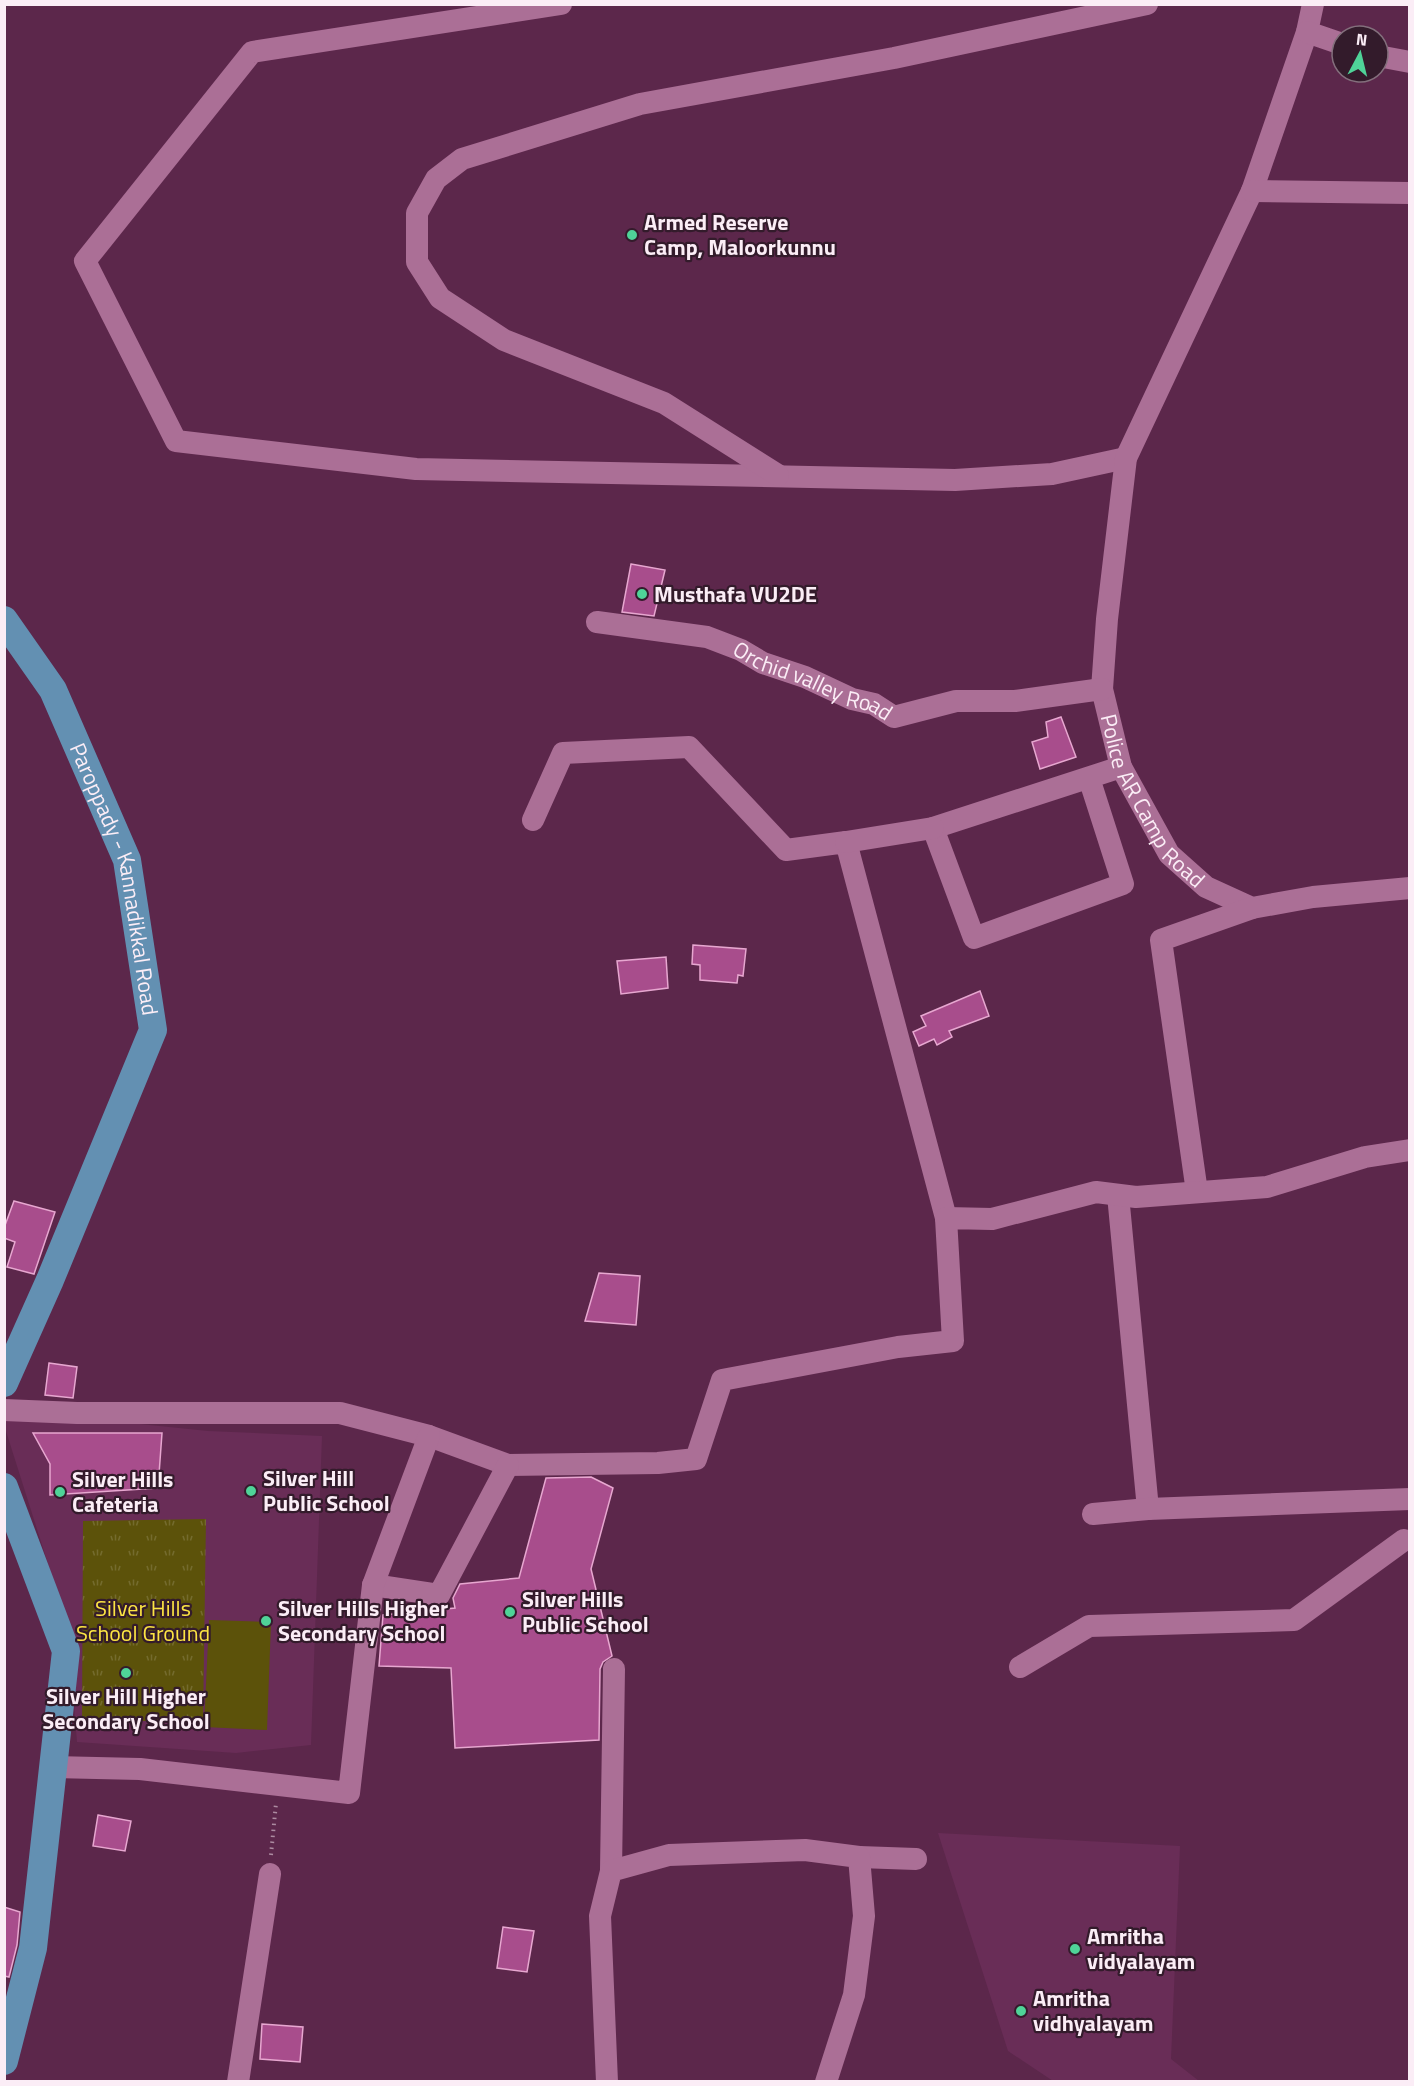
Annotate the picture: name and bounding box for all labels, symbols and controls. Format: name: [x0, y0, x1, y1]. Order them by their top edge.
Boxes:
north arrow: [1330, 24, 1390, 84]
text: N: [1355, 27, 1369, 52]
place label: Armed Reserve Camp, Maloorkunnu: [644, 205, 836, 264]
marker: Armed Reserve Camp, Maloorkunnu: [625, 228, 639, 242]
place label: Musthafa VU2DE: [654, 577, 817, 611]
marker: Musthafa VU2DE: [635, 587, 649, 601]
street label: Orchid valley Road: [727, 632, 900, 729]
street label: Police AR Camp Road: [1092, 710, 1213, 896]
street label: Paroppady - Kannadikkal Road: [61, 737, 168, 1018]
place label: Silver Hill Public School: [263, 1461, 390, 1520]
place label: Silver Hills Cafeteria: [72, 1462, 173, 1521]
marker: Silver Hill Public School: [244, 1484, 258, 1498]
marker: Silver Hills Cafeteria: [53, 1485, 67, 1499]
place label: Silver Hills Public School: [522, 1582, 649, 1641]
park label: Silver Hills School Ground: [76, 1591, 210, 1650]
place label: Silver Hills Higher Secondary School: [278, 1591, 448, 1650]
marker: Silver Hills Public School: [503, 1605, 517, 1619]
marker: Silver Hills Higher Secondary School: [259, 1614, 273, 1628]
marker: Silver Hill Higher Secondary School: [119, 1666, 133, 1680]
place label: Silver Hill Higher Secondary School: [42, 1679, 210, 1738]
place label: Amritha vidyalayam: [1087, 1919, 1195, 1978]
marker: Amritha vidyalayam: [1068, 1942, 1082, 1956]
place label: Amritha vidhyalayam: [1033, 1981, 1153, 2040]
marker: Amritha vidhyalayam: [1014, 2004, 1028, 2018]

